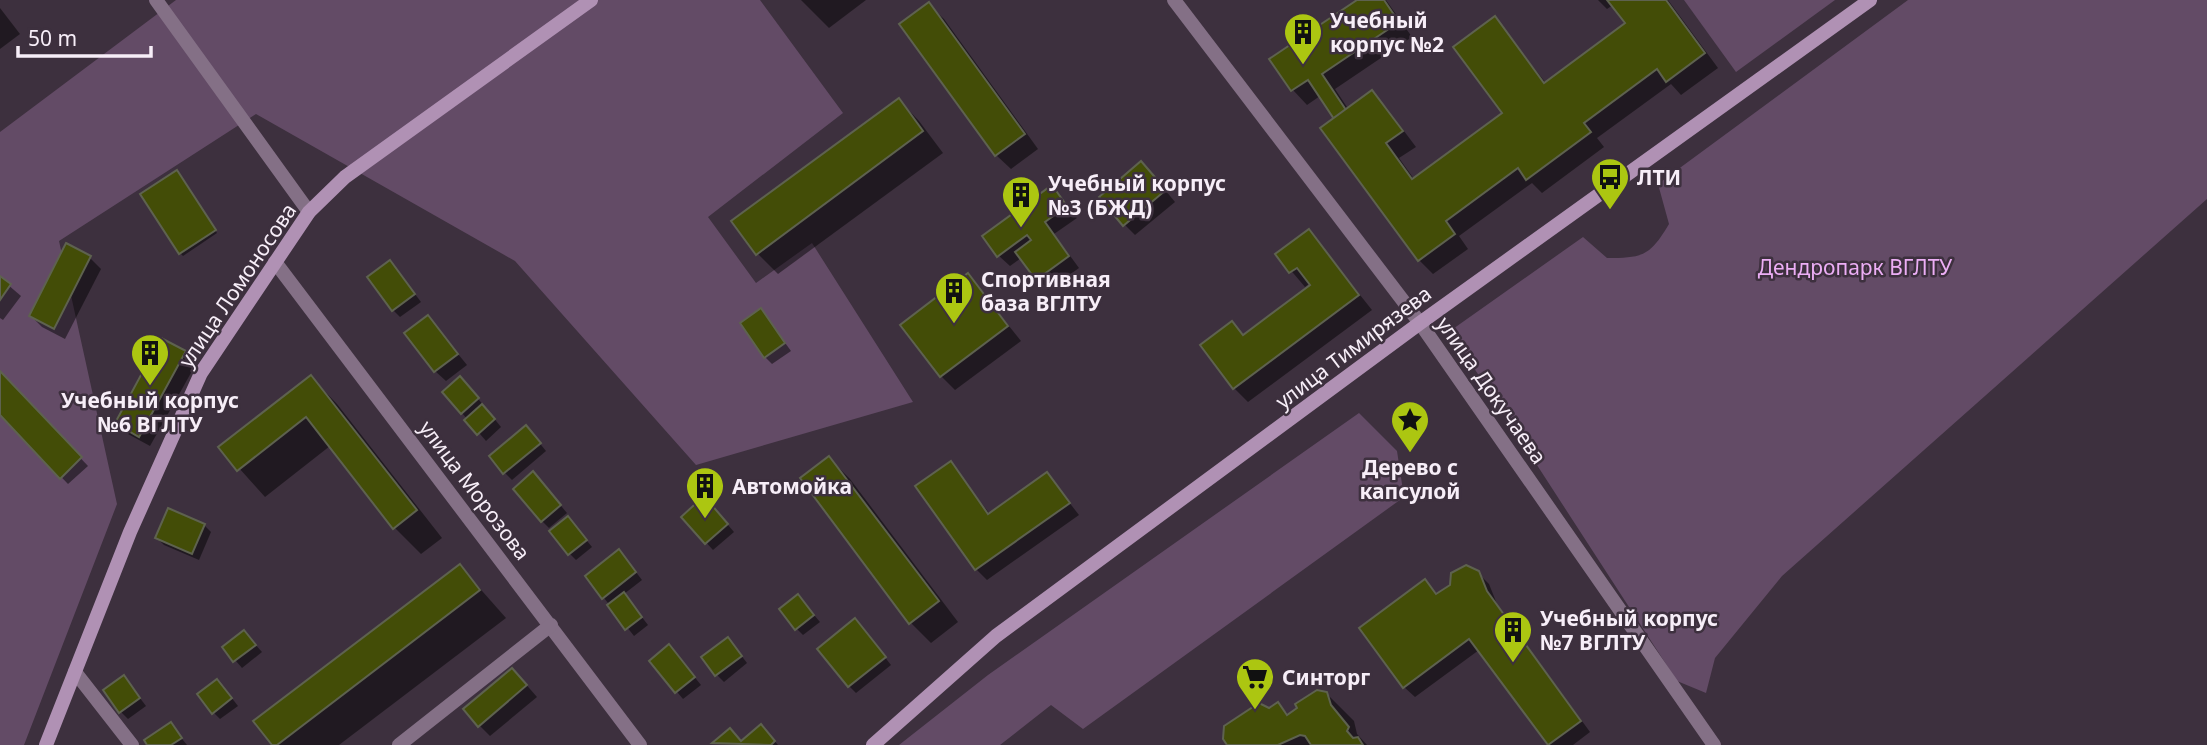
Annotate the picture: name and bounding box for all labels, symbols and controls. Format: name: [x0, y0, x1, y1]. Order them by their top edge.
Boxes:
place label: Учебный корпус №2: [1330, 6, 1444, 58]
building icon: Учебный корпус №2: [1282, 11, 1324, 66]
scale bar: [18, 14, 150, 58]
text: 50 m: [28, 24, 77, 52]
bus stop icon: ЛТИ: [1589, 156, 1631, 211]
place label: ЛТИ: [1637, 163, 1681, 191]
place label: Учебный корпус №3 (БЖД): [1048, 169, 1226, 221]
building icon: Учебный корпус №3 (БЖД): [1000, 174, 1042, 229]
street label: улица Ломоносова: [172, 197, 302, 373]
park label: Дендропарк ВГЛТУ: [1758, 253, 1952, 281]
place label: Спортивная база ВГЛТУ: [981, 265, 1111, 317]
building icon: Спортивная база ВГЛТУ: [933, 270, 975, 325]
street label: улица Тимирязева: [1269, 279, 1437, 415]
street label: улица Докучаева: [1431, 311, 1553, 469]
building icon: Учебный корпус №6 ВГЛТУ: [129, 332, 171, 387]
place label: Учебный корпус №6 ВГЛТУ: [61, 386, 239, 438]
place icon: Дерево с капсулой: [1389, 399, 1431, 454]
street label: улица Морозова: [413, 414, 537, 566]
place label: Дерево с капсулой: [1360, 453, 1460, 505]
building icon: Автомойка: [684, 465, 726, 520]
place label: Автомойка: [732, 472, 852, 500]
place label: Учебный корпус №7 ВГЛТУ: [1540, 604, 1718, 656]
building icon: Учебный корпус №7 ВГЛТУ: [1492, 609, 1534, 664]
supermarket icon: Синторг: [1234, 656, 1276, 711]
place label: Синторг: [1282, 663, 1370, 691]

